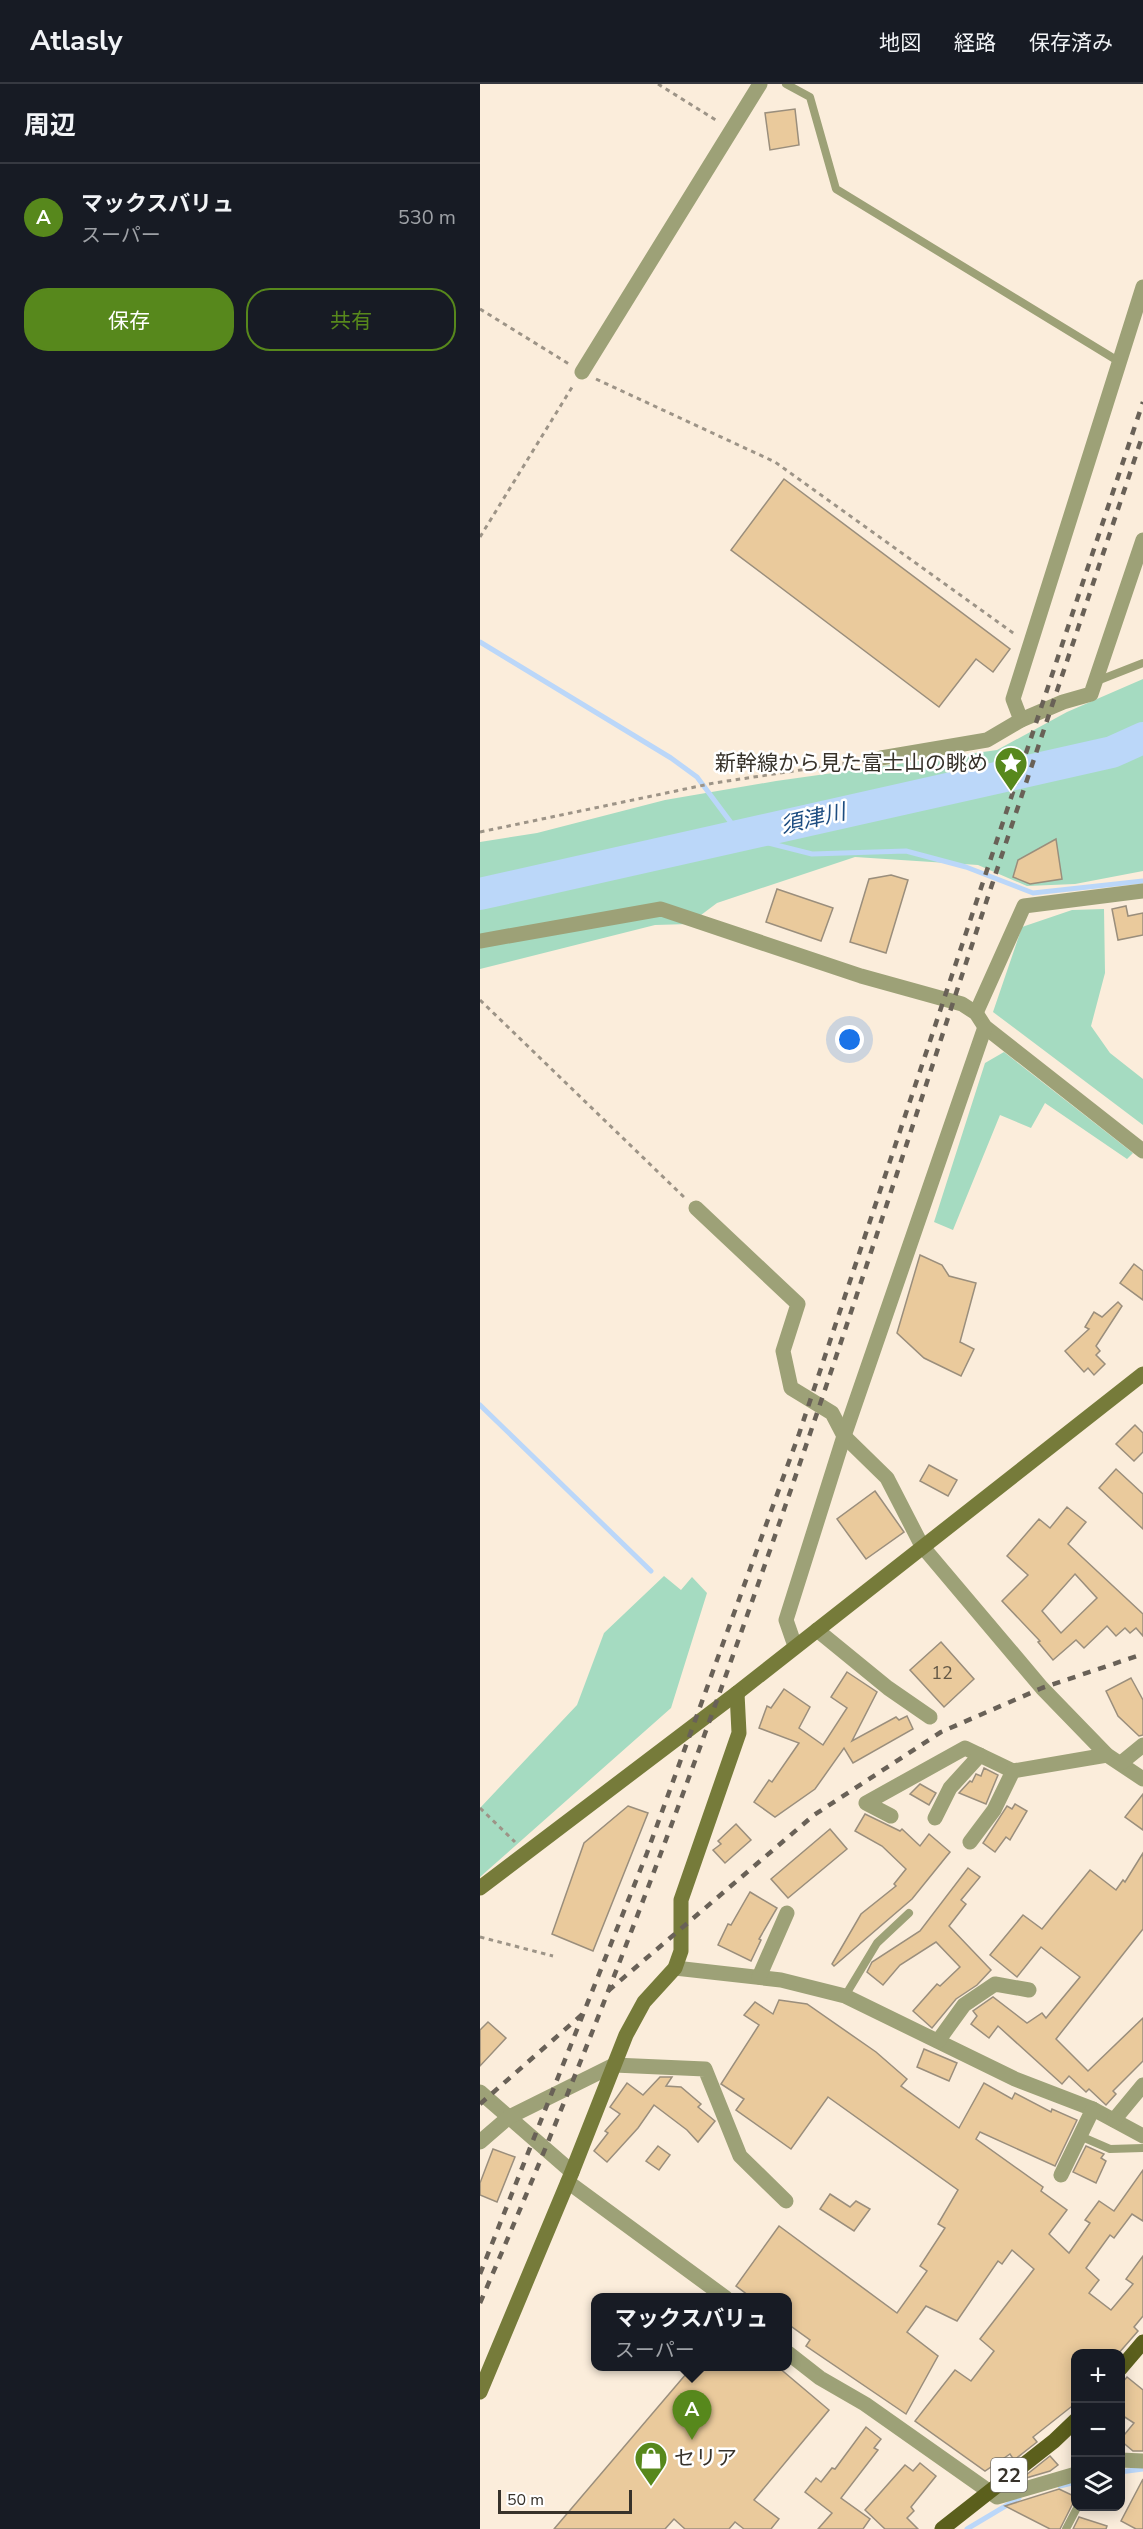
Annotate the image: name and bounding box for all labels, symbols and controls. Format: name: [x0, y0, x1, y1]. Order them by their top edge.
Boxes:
text: Atlasly: [30, 22, 122, 60]
text: 地図: [879, 29, 921, 57]
text: 経路: [954, 29, 996, 57]
text: 保存済み: [1029, 29, 1113, 57]
text: 周辺: [24, 108, 76, 143]
text: マックスバリュ: [81, 189, 234, 219]
text: A: [36, 204, 51, 231]
text: 530 m: [398, 204, 456, 231]
text: スーパー: [81, 222, 161, 249]
button: 保存: [24, 288, 234, 351]
button: 共有: [246, 288, 456, 351]
place icon: 新幹線から見た富士山の眺め: [993, 745, 1029, 792]
place label: 新幹線から見た富士山の眺め: [715, 749, 988, 777]
water label: 須津川: [777, 797, 850, 841]
your location: [835, 1025, 864, 1054]
house number: 12: [931, 1661, 953, 1685]
popup: [591, 2293, 792, 2371]
text: マックスバリュ: [615, 2304, 768, 2334]
text: スーパー: [615, 2337, 695, 2364]
map controls: [1071, 2349, 1125, 2511]
button: +: [1071, 2349, 1125, 2403]
pin: A: [672, 2390, 712, 2440]
button: −: [1071, 2403, 1125, 2457]
shop icon: セリア: [633, 2440, 669, 2487]
place label: セリア: [674, 2444, 737, 2472]
button: layers: [1071, 2457, 1125, 2511]
road number: 22: [991, 2458, 1027, 2492]
scale bar: [498, 2487, 632, 2514]
text: 50 m: [507, 2489, 544, 2511]

